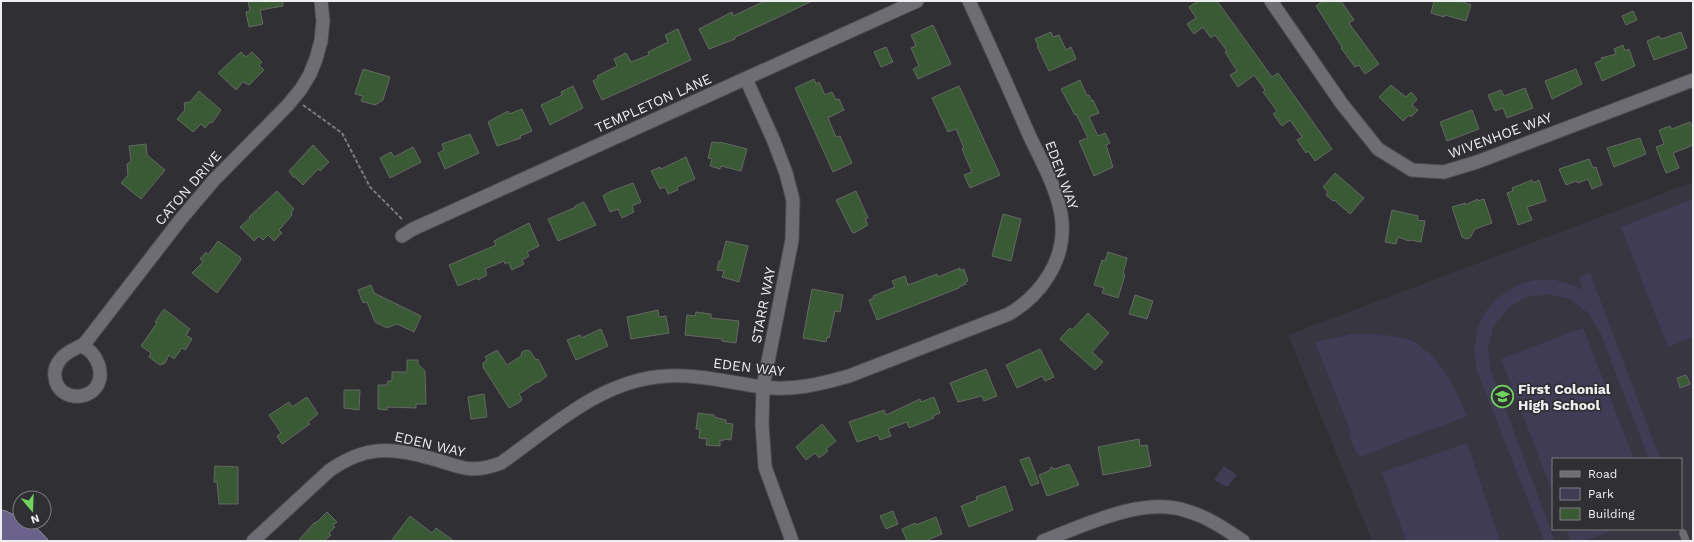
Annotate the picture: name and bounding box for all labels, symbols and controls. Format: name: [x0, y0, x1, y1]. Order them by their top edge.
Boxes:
street label: TEMPLETON LANE: [592, 70, 714, 136]
street label: WIVENHOE WAY: [1446, 109, 1554, 161]
street label: EDEN WAY: [1042, 138, 1082, 212]
street label: CATON DRIVE: [152, 148, 225, 228]
street label: STARR WAY: [748, 266, 778, 344]
street label: EDEN WAY: [712, 355, 786, 379]
place label: First Colonial High School: [1518, 381, 1611, 413]
school or university icon: First Colonial High School: [1490, 384, 1516, 410]
street label: EDEN WAY: [393, 428, 467, 460]
legend: [1552, 458, 1682, 530]
text: Road: [1588, 467, 1617, 481]
text: Park: [1588, 487, 1614, 501]
north arrow: [12, 490, 52, 530]
text: Building: [1588, 507, 1635, 521]
text: N: [29, 512, 41, 526]

